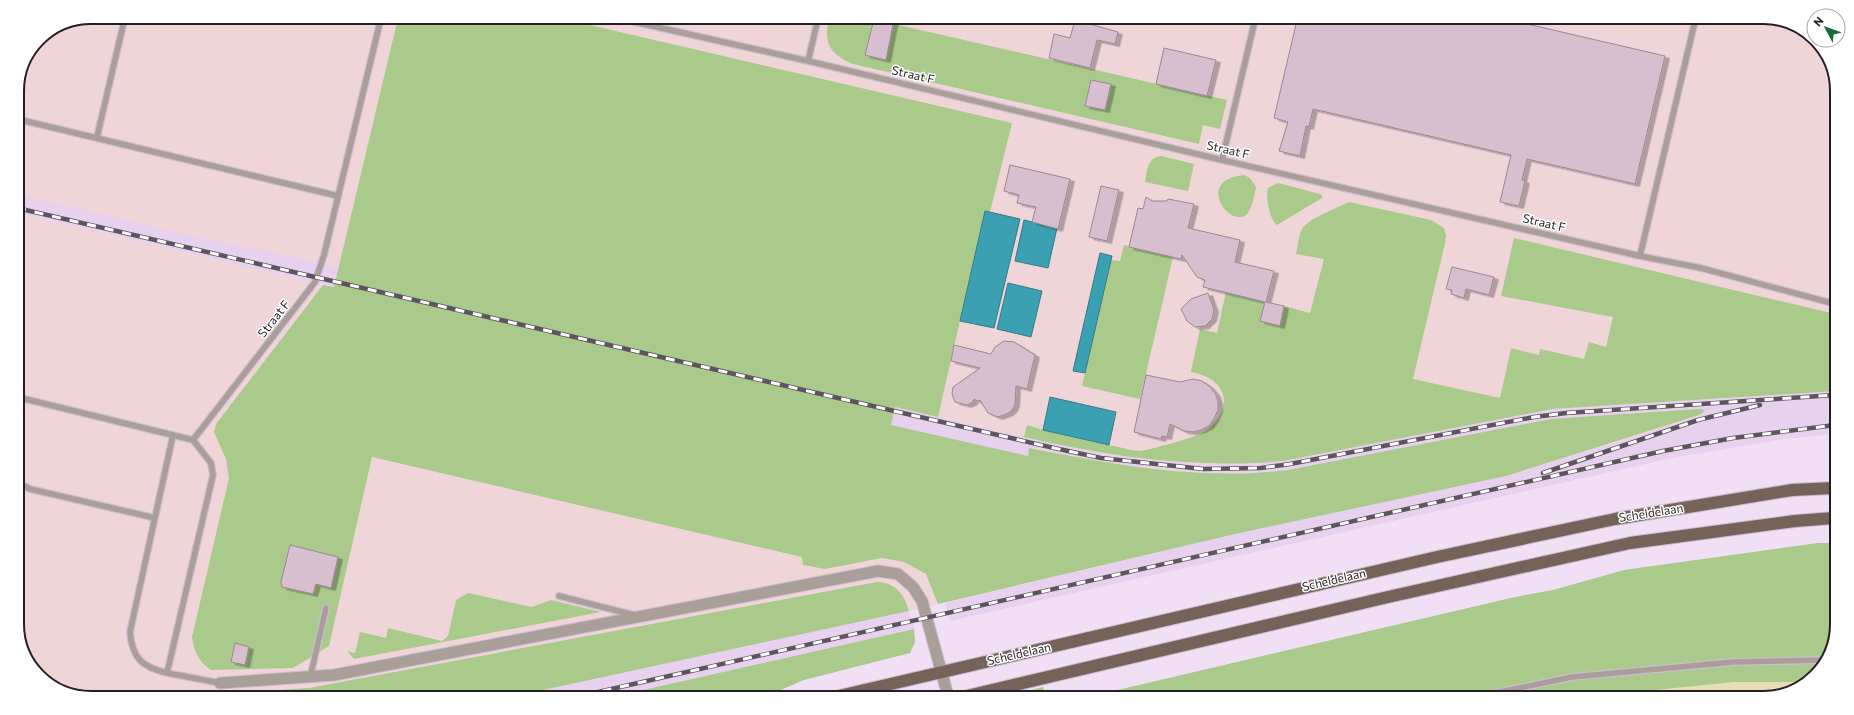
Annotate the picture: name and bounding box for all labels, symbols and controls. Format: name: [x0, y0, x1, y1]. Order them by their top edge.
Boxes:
north arrow: [1806, 8, 1846, 48]
text: N: [1810, 14, 1826, 28]
street label: Straat F: [891, 62, 936, 86]
street label: Straat F: [1206, 137, 1251, 161]
street label: Straat F: [1522, 210, 1567, 234]
street label: Straat F: [254, 297, 292, 340]
street label: Scheldelaan: [1618, 500, 1684, 524]
street label: Scheldelaan: [1301, 565, 1367, 593]
street label: Scheldelaan: [986, 639, 1052, 667]

